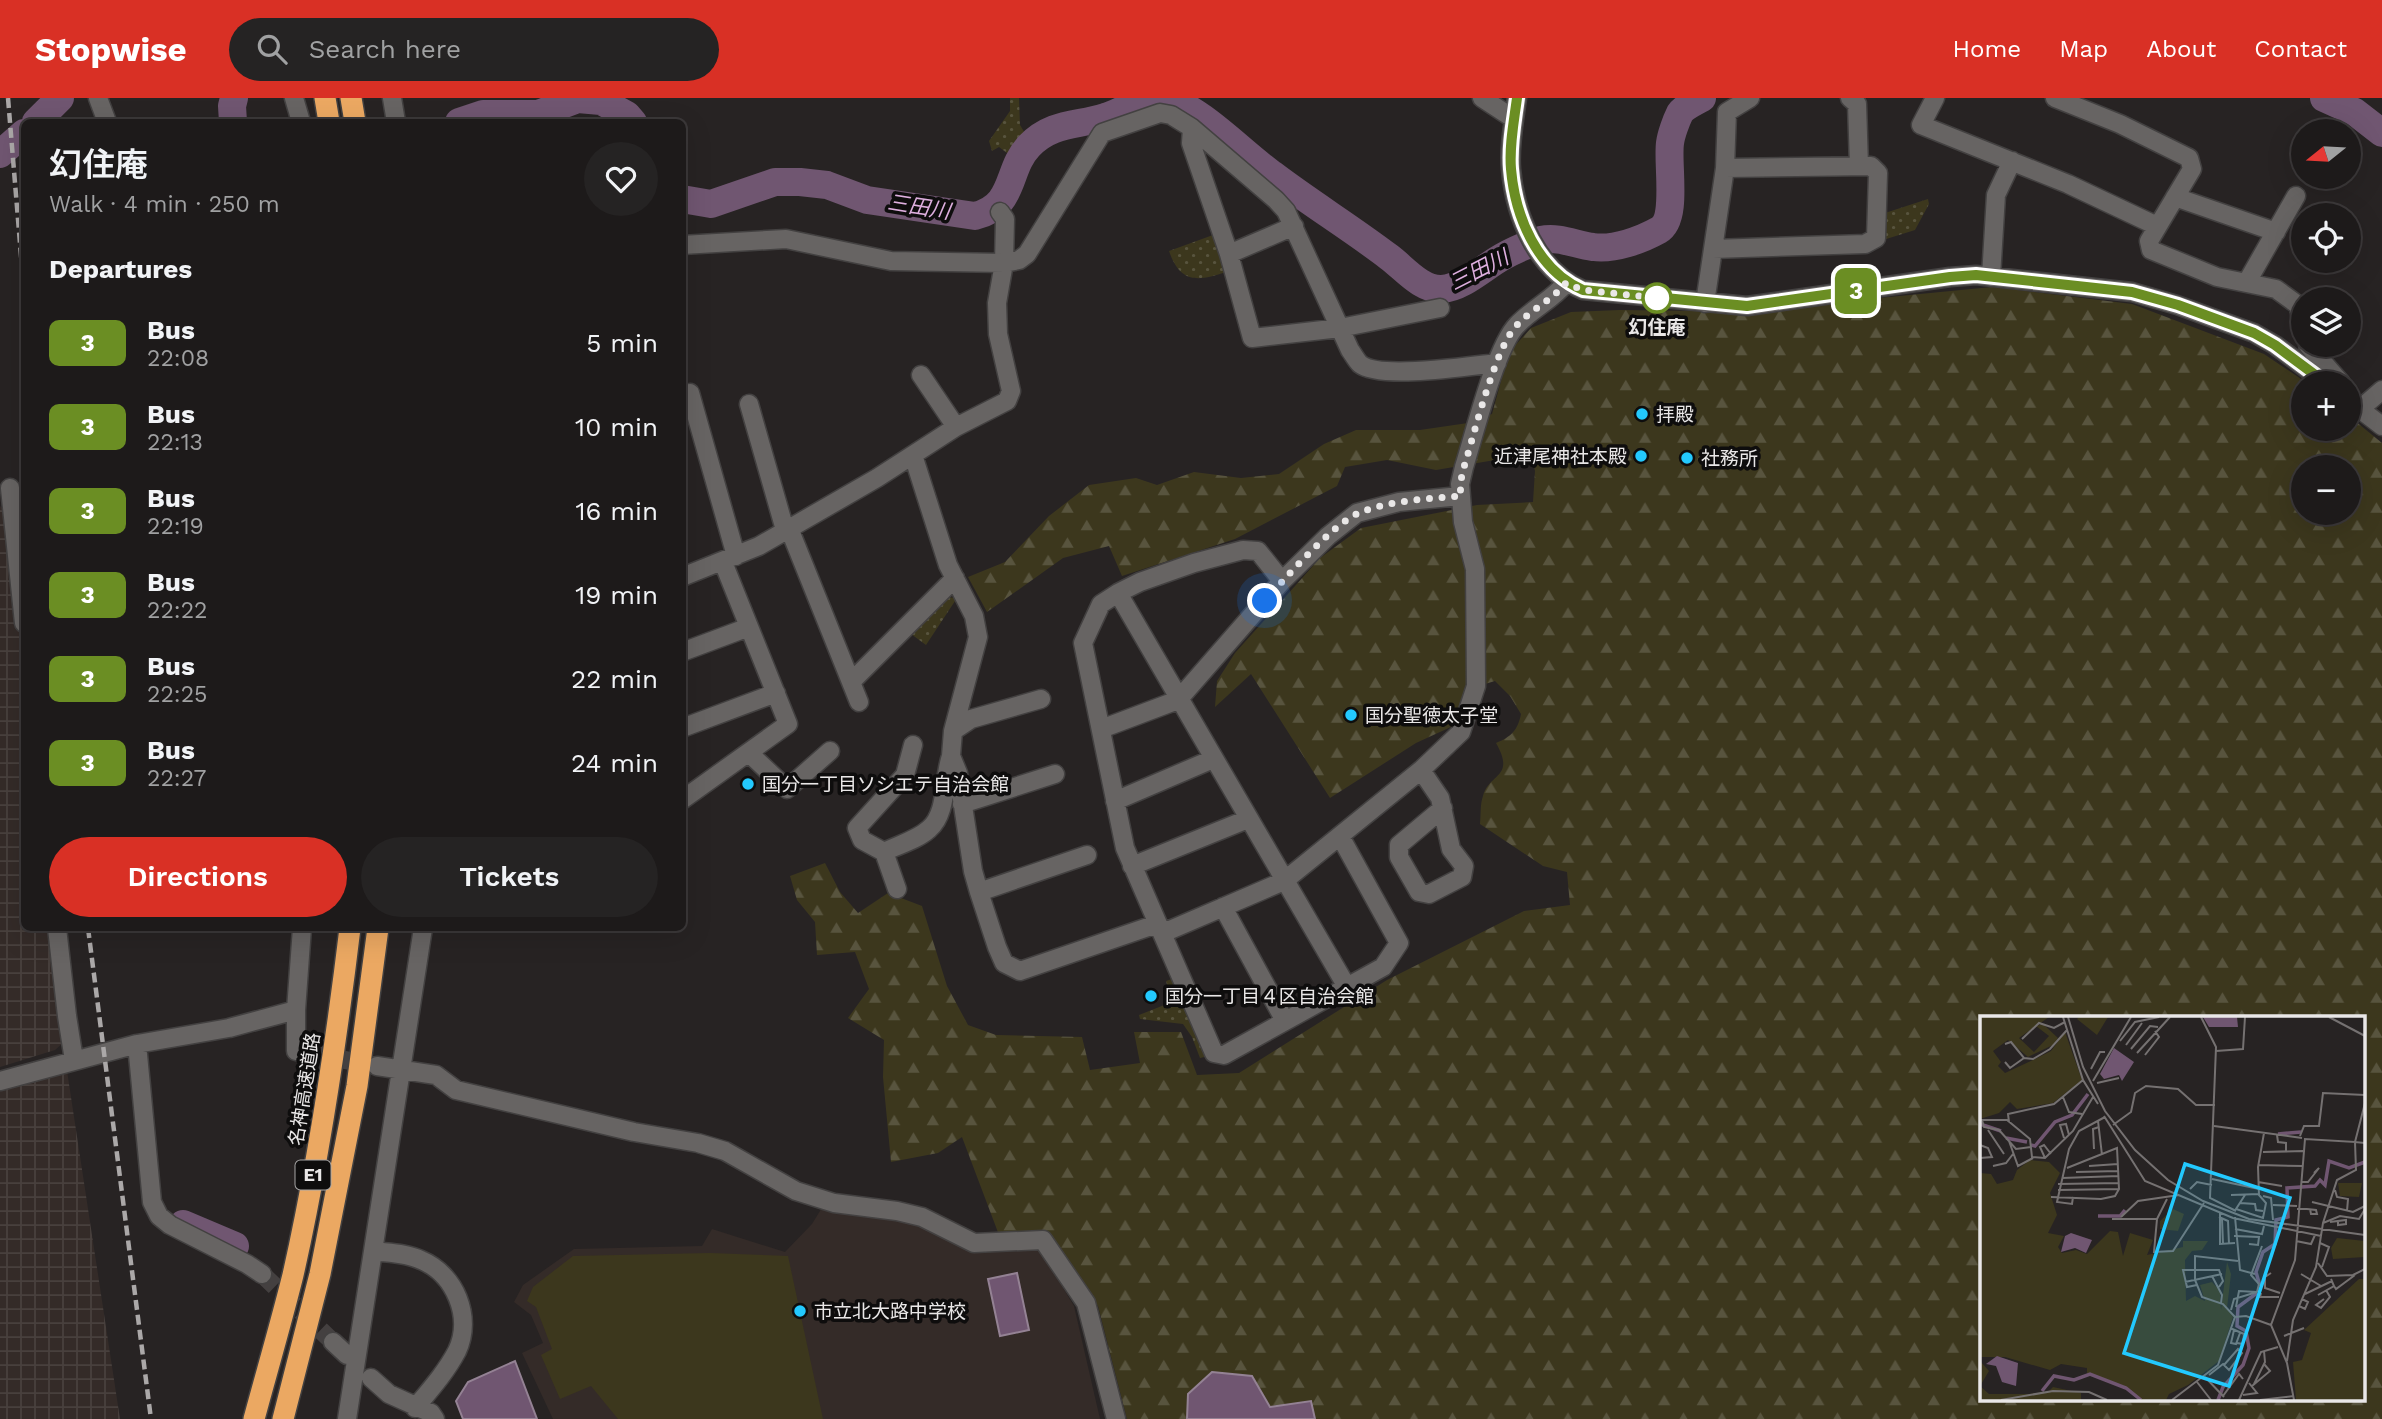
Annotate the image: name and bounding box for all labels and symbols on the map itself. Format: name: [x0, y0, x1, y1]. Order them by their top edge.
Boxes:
north arrow: [2291, 119, 2361, 189]
water label: 三田川: [886, 189, 954, 224]
water label: 三田川: [1445, 243, 1514, 295]
line badge: 3: [1833, 268, 1879, 314]
marker: 幻住庵: [1642, 283, 1672, 313]
place label: 幻住庵: [1628, 316, 1686, 339]
place label: 拝殿: [1656, 403, 1694, 426]
marker: 拝殿: [1634, 406, 1650, 422]
place label: 近津尾神社本殿: [1494, 445, 1627, 468]
place label: 社務所: [1701, 447, 1758, 470]
marker: 近津尾神社本殿: [1633, 448, 1649, 464]
marker: 社務所: [1679, 450, 1695, 466]
your location: [1247, 583, 1282, 618]
place label: 国分聖徳太子堂: [1365, 704, 1498, 727]
marker: 国分聖徳太子堂: [1343, 707, 1359, 723]
place label: 国分一丁目ソシエテ自治会館: [762, 773, 1009, 796]
marker: 国分一丁目ソシエテ自治会館: [740, 776, 756, 792]
place label: 国分一丁目４区自治会館: [1165, 985, 1374, 1008]
marker: 国分一丁目４区自治会館: [1143, 988, 1159, 1004]
inset map: [1980, 1016, 2364, 1402]
street label: 名神高速道路: [284, 1031, 325, 1147]
road number: E1: [296, 1160, 330, 1190]
place label: 市立北大路中学校: [814, 1300, 966, 1323]
marker: 市立北大路中学校: [792, 1303, 808, 1319]

